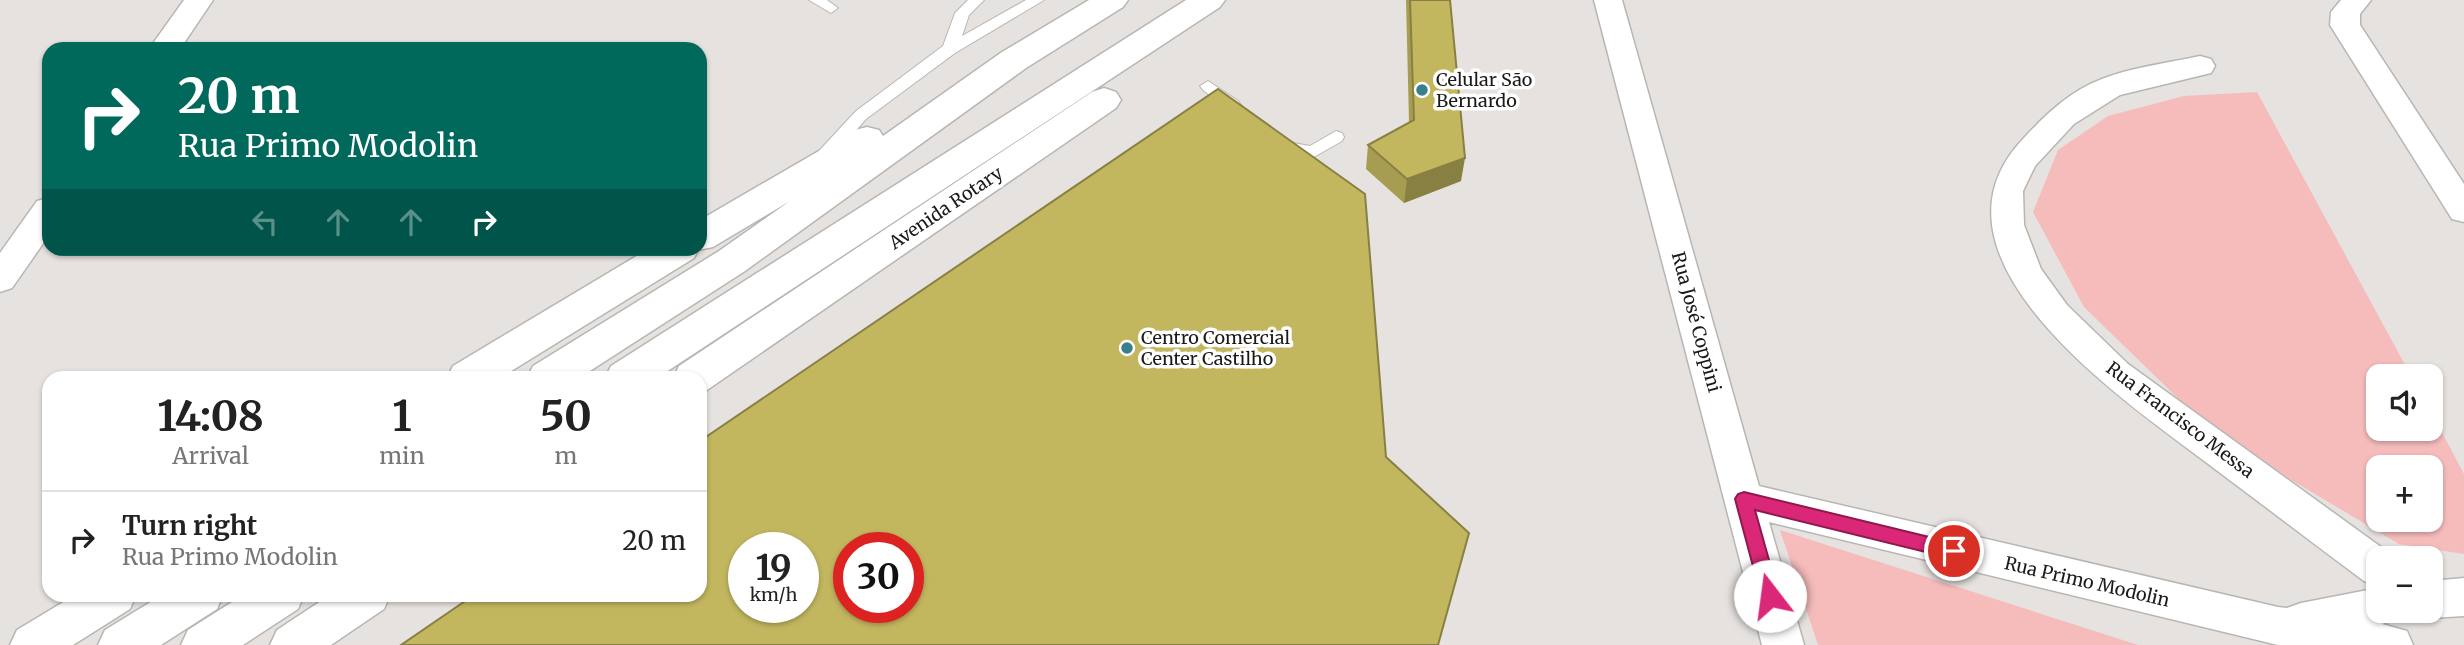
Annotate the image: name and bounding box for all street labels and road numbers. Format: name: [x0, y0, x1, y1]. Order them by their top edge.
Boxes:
street label: Avenida Rotary: [884, 161, 1007, 255]
street label: Rua José Coppini: [1667, 249, 1726, 395]
street label: Rua Francisco Messa: [2102, 356, 2259, 483]
street label: Rua Primo Modolin: [2002, 551, 2172, 612]

